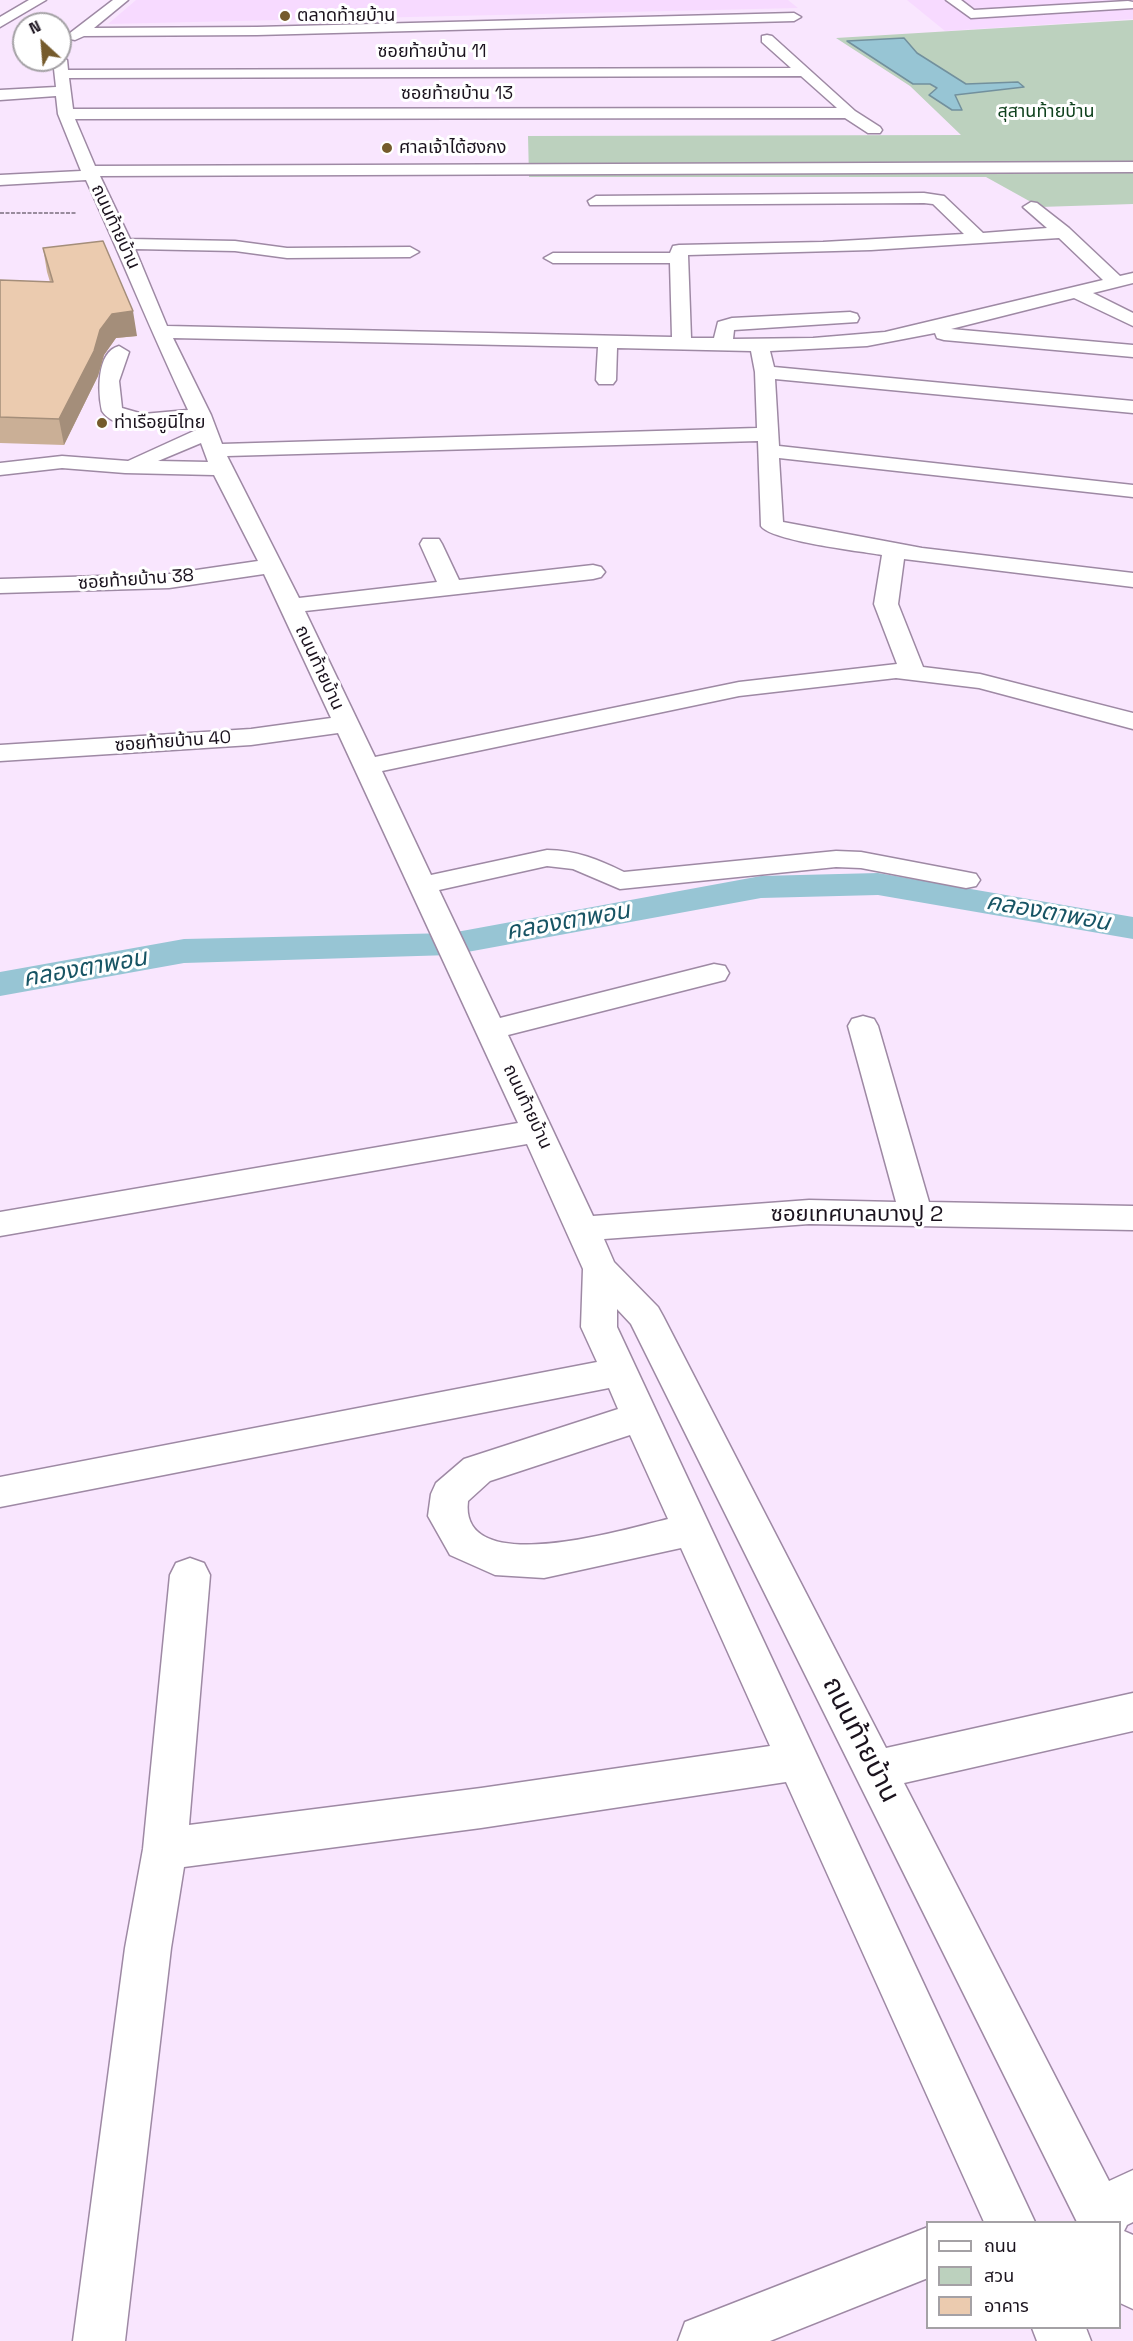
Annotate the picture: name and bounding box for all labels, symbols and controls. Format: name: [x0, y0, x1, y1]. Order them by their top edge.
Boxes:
place label: ตลาดท้ายบ้าน: [297, 5, 395, 27]
marker: ตลาดท้ายบ้าน: [278, 9, 292, 23]
north arrow: [12, 12, 72, 72]
text: N: [25, 15, 44, 39]
street label: ซอยท้ายบ้าน 11: [378, 41, 486, 63]
street label: ซอยท้ายบ้าน 13: [401, 83, 513, 105]
park label: สุสานท้ายบ้าน: [997, 101, 1095, 123]
place label: ศาลเจ้าไต้ฮงกง: [399, 137, 507, 159]
marker: ศาลเจ้าไต้ฮงกง: [380, 141, 394, 155]
street label: ถนนท้ายบ้าน: [86, 181, 144, 273]
place label: ท่าเรือยูนิไทย: [114, 412, 205, 434]
marker: ท่าเรือยูนิไทย: [95, 416, 109, 430]
street label: ซอยท้ายบ้าน 38: [77, 565, 195, 595]
street label: ถนนท้ายบ้าน: [290, 622, 348, 714]
street label: ซอยท้ายบ้าน 40: [114, 727, 232, 757]
water label: คลองตาพอน: [984, 888, 1112, 938]
water label: คลองตาพอน: [504, 897, 632, 947]
water label: คลองตาพอน: [21, 944, 149, 994]
street label: ถนนท้ายบ้าน: [498, 1061, 556, 1153]
street label: ซอยเทศบาลบางปู 2: [771, 1202, 943, 1228]
street label: ถนนท้ายบ้าน: [815, 1672, 905, 1808]
legend: [926, 2221, 1121, 2329]
text: ถนน: [984, 2234, 1017, 2257]
text: สวน: [984, 2264, 1014, 2287]
text: อาคาร: [984, 2294, 1029, 2317]

